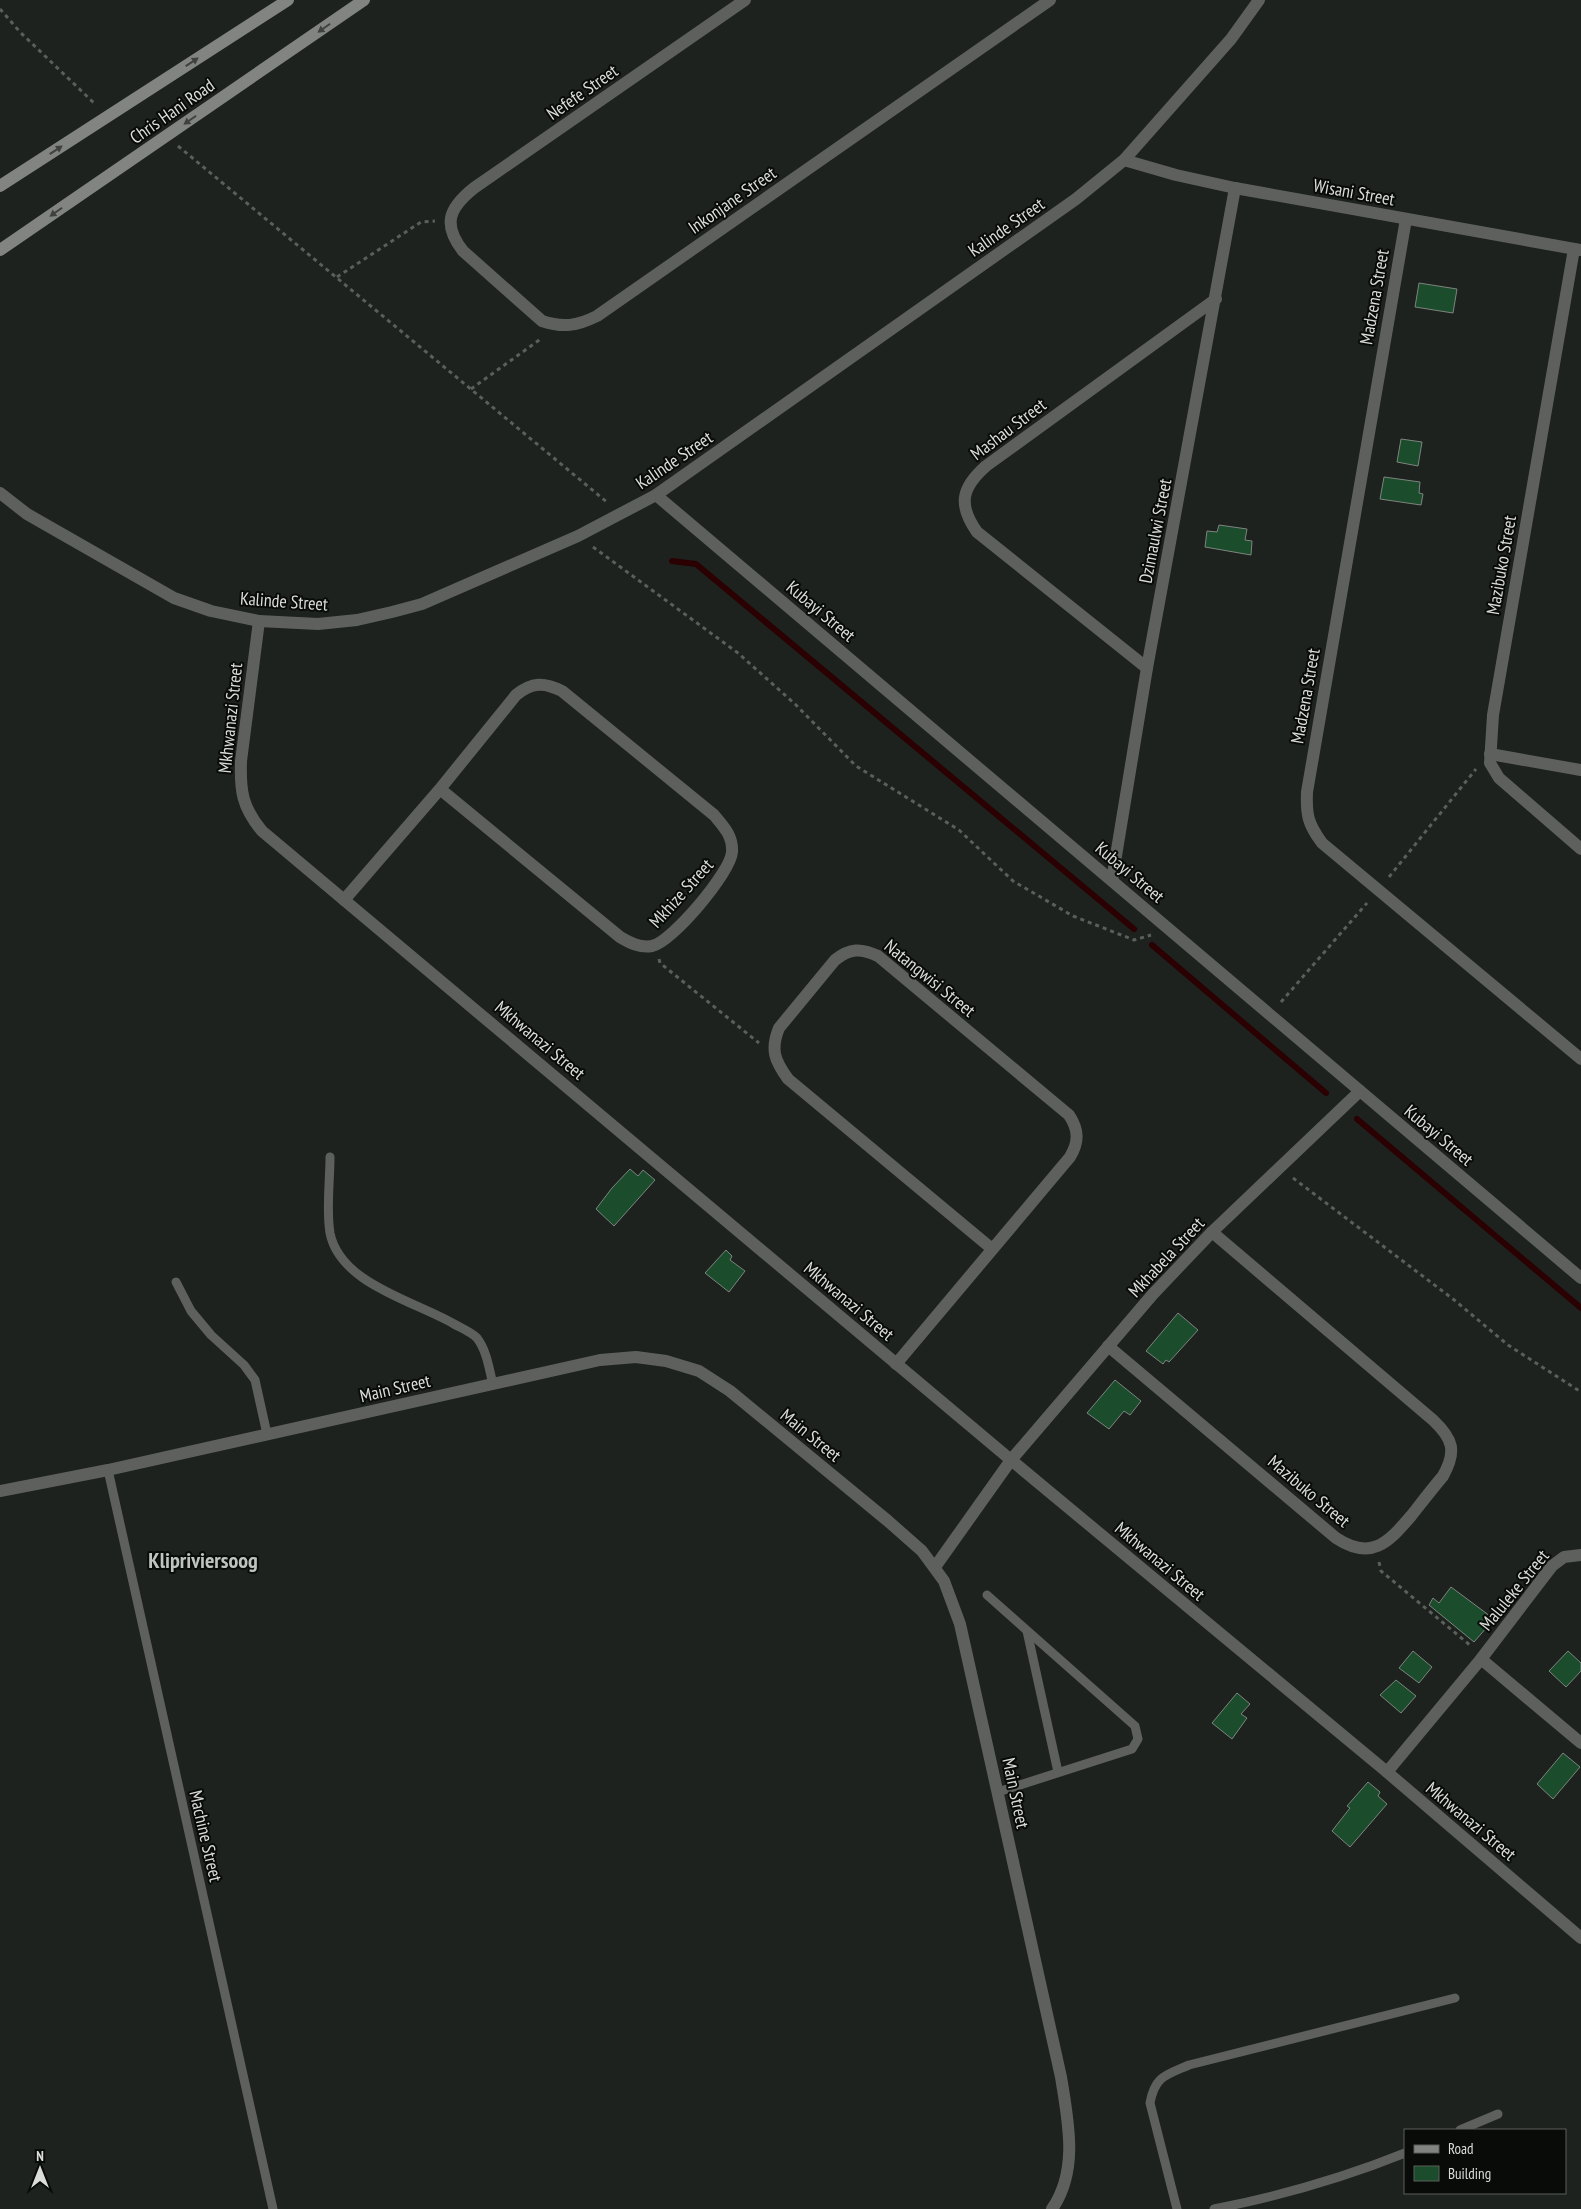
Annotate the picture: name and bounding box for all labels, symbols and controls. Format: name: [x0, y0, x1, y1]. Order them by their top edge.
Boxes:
one-way arrow: [317, 23, 330, 33]
one-way arrow: [186, 57, 199, 67]
street label: Nefefe Street: [542, 59, 622, 125]
street label: Chris Hani Road: [125, 73, 219, 149]
one-way arrow: [183, 115, 196, 125]
one-way arrow: [49, 145, 62, 155]
street label: Inkonjane Street: [684, 161, 780, 239]
street label: Wisani Street: [1312, 174, 1397, 210]
street label: Kalinde Street: [963, 192, 1049, 262]
one-way arrow: [49, 207, 63, 217]
street label: Madzena Street: [1354, 248, 1394, 346]
street label: Mashau Street: [966, 393, 1050, 465]
street label: Kalinde Street: [631, 426, 717, 494]
street label: Dzimaulwi Street: [1134, 477, 1176, 585]
street label: Mazibuko Street: [1481, 514, 1521, 616]
street label: Kubayi Street: [782, 575, 860, 647]
street label: Kalinde Street: [239, 586, 329, 616]
street label: Madzena Street: [1285, 647, 1325, 745]
street label: Mkhwanazi Street: [213, 662, 247, 774]
street label: Kubayi Street: [1091, 836, 1169, 908]
street label: Mkhize Street: [644, 854, 718, 932]
street label: Natangwisi Street: [880, 934, 980, 1022]
street label: Mkhwanazi Street: [490, 996, 590, 1084]
street label: Kubayi Street: [1400, 1099, 1478, 1171]
street label: Mkhabela Street: [1123, 1212, 1209, 1302]
street label: Mkhwanazi Street: [799, 1257, 899, 1345]
street label: Main Street: [358, 1369, 432, 1407]
street label: Main Street: [776, 1404, 846, 1466]
street label: Mazibuko Street: [1263, 1450, 1355, 1532]
street label: Mkhwanazi Street: [1110, 1517, 1210, 1605]
street label: Maluleke Street: [1474, 1545, 1554, 1635]
district label: Klipriviersoog: [148, 1546, 258, 1574]
street label: Main Street: [997, 1756, 1035, 1830]
street label: Mkhwanazi Street: [1421, 1777, 1521, 1865]
street label: Machine Street: [184, 1788, 228, 1884]
legend: [1404, 2129, 1566, 2194]
text: Road: [1448, 2139, 1474, 2158]
north arrow: [15, 2144, 65, 2194]
text: N: [36, 2147, 44, 2165]
text: Building: [1448, 2164, 1491, 2183]

